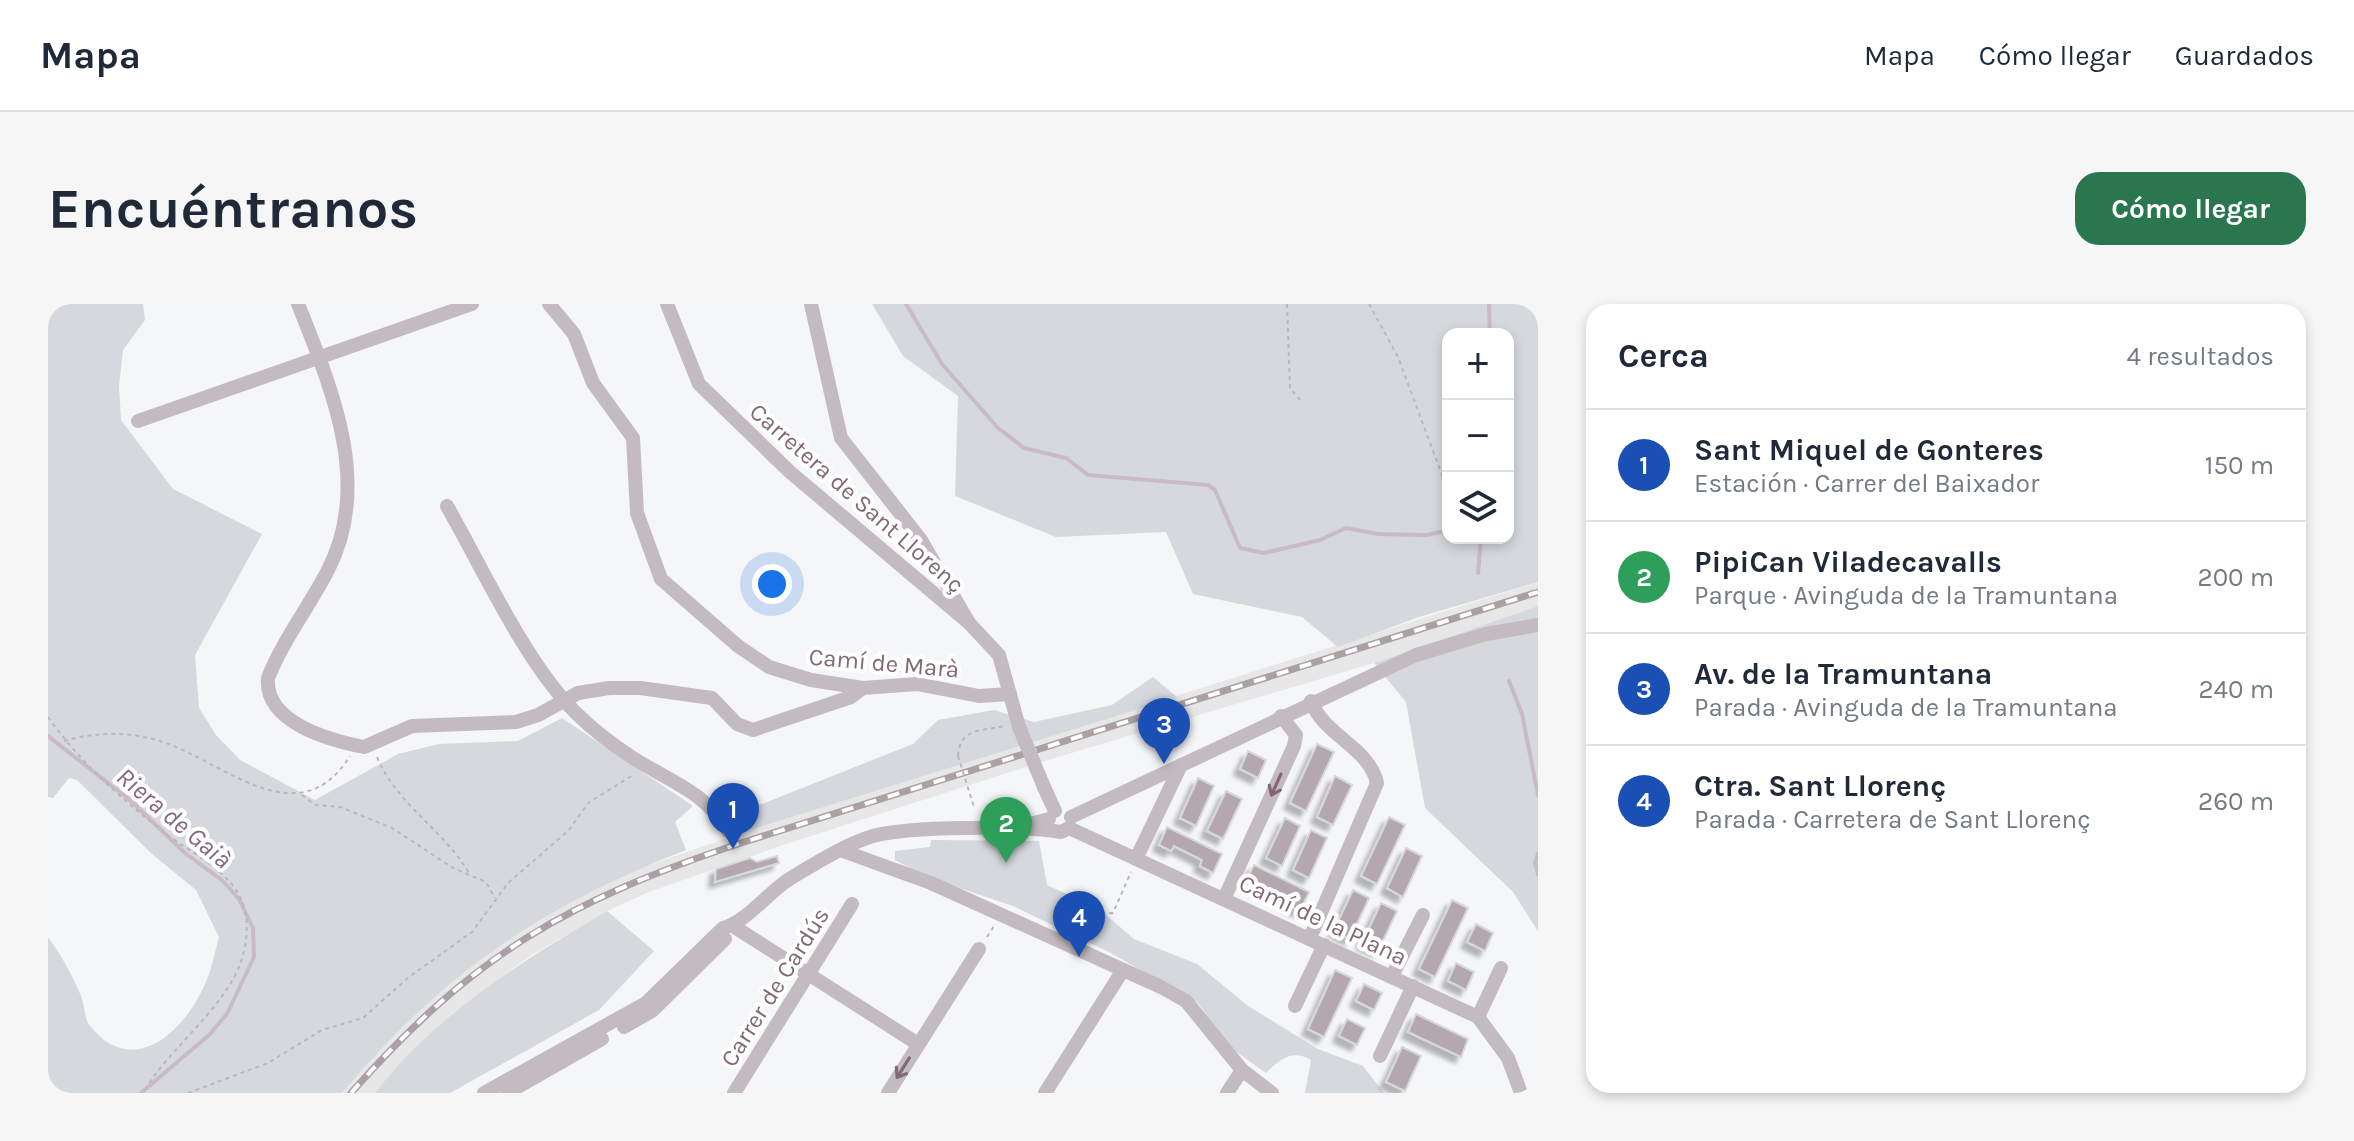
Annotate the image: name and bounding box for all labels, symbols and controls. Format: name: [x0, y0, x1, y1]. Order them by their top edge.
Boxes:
text: Mapa: [40, 33, 141, 78]
text: Mapa: [1864, 39, 1935, 72]
text: Cómo llegar: [1979, 39, 2131, 72]
text: Guardados: [2175, 39, 2314, 72]
button: Cómo llegar: [2075, 172, 2306, 245]
text: Encuéntranos: [48, 176, 418, 241]
map controls: [1442, 328, 1514, 544]
button: +: [1442, 328, 1514, 400]
text: Cerca: [1618, 336, 1709, 376]
text: 4 resultados: [2127, 341, 2274, 372]
street label: Carretera de Sant Llorenç: [744, 397, 970, 599]
button: −: [1442, 400, 1514, 472]
text: Sant Miquel de Gonteres: [1694, 432, 2044, 468]
text: 1: [1639, 450, 1649, 481]
text: 150 m: [2205, 450, 2274, 481]
text: Estación · Carrer del Baixador: [1694, 468, 2039, 499]
button: layers: [1442, 472, 1514, 544]
text: PipiCan Viladecavalls: [1694, 544, 2002, 580]
text: 2: [1636, 562, 1652, 593]
text: 200 m: [2198, 562, 2274, 593]
your location: [752, 564, 792, 604]
text: Parque · Avinguda de la Tramuntana: [1694, 580, 2118, 611]
street label: Camí de Marà: [808, 642, 960, 684]
text: Av. de la Tramuntana: [1694, 656, 1992, 692]
text: 3: [1636, 674, 1652, 705]
text: 240 m: [2198, 674, 2274, 705]
text: Parada · Avinguda de la Tramuntana: [1694, 692, 2118, 723]
pin: 3: [1138, 698, 1190, 764]
water label: Riera de Gaià: [110, 761, 238, 875]
text: Ctra. Sant Llorenç: [1694, 768, 1946, 804]
one-way arrow: [1268, 773, 1283, 797]
pin: 1: [707, 783, 759, 849]
text: 4: [1636, 786, 1652, 817]
text: 260 m: [2198, 786, 2274, 817]
pin: 2: [980, 797, 1032, 863]
text: Parada · Carretera de Sant Llorenç: [1694, 804, 2091, 835]
street label: Camí de la Plana: [1235, 869, 1411, 971]
pin: 4: [1053, 891, 1105, 957]
street label: Carrer de Cardús: [715, 902, 835, 1072]
one-way arrow: [895, 1057, 911, 1079]

